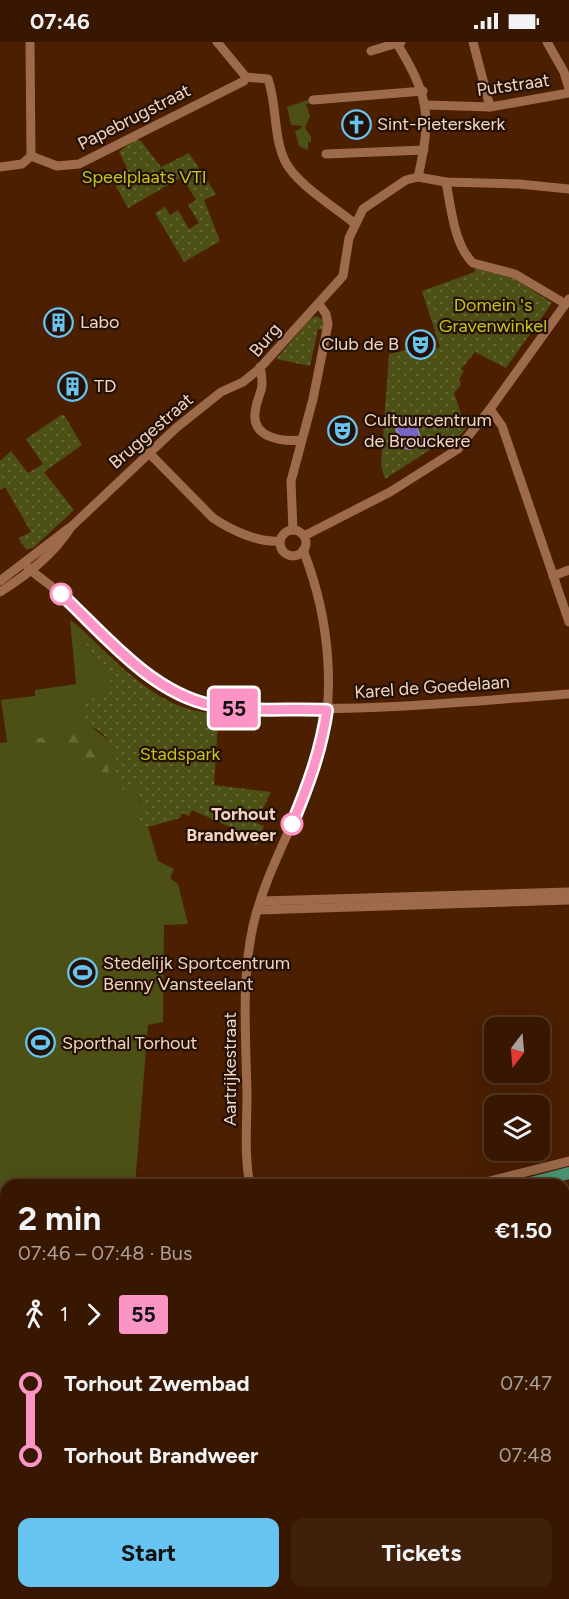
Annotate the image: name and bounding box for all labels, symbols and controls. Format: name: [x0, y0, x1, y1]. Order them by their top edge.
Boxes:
text: 07:46: [30, 8, 90, 35]
street label: Putstraat: [475, 69, 551, 101]
street label: Papebrugstraat: [74, 79, 194, 155]
church icon: Sint-Pieterskerk: [340, 108, 372, 140]
place label: Sint-Pieterskerk: [377, 113, 506, 135]
park label: Speelplaats VTI: [81, 166, 207, 188]
park label: Domein 's Gravenwinkel: [439, 294, 547, 337]
building icon: Labo: [43, 306, 75, 338]
place label: Labo: [80, 311, 120, 333]
street label: Burg: [244, 318, 286, 362]
theatre icon: Club de B: [404, 328, 436, 360]
place label: Club de B: [321, 333, 399, 355]
building icon: TD: [57, 370, 89, 402]
place label: TD: [94, 375, 116, 397]
street label: Bruggestraat: [104, 388, 198, 474]
place label: Cultuurcentrum de Brouckere: [364, 409, 492, 452]
theatre icon: Cultuurcentrum de Brouckere: [327, 414, 359, 446]
unlabelled marker: [50, 583, 72, 605]
street label: Karel de Goedelaan: [354, 671, 510, 703]
line badge: 55: [207, 688, 261, 728]
text: 55: [222, 696, 246, 721]
park label: Stadspark: [140, 743, 221, 765]
place label: Torhout Brandweer: [186, 803, 276, 846]
marker: Torhout Brandweer: [281, 813, 303, 835]
place label: Stedelijk Sportcentrum Benny Vansteelant: [103, 952, 290, 995]
sports icon: Stedelijk Sportcentrum Benny Vansteelant: [66, 957, 98, 989]
street label: Aartrijkestraat: [219, 1012, 241, 1126]
north arrow: [484, 1017, 550, 1083]
map controls: [484, 1017, 550, 1161]
sports icon: Sporthal Torhout: [25, 1027, 57, 1059]
place label: Sporthal Torhout: [62, 1032, 198, 1054]
button: layers: [484, 1095, 550, 1161]
text: 2 min: [18, 1199, 101, 1238]
text: €1.50: [495, 1217, 552, 1244]
text: 07:46 – 07:48 · Bus: [18, 1241, 192, 1265]
icon: walk: [18, 1298, 51, 1331]
icon: forward: [77, 1298, 110, 1331]
text: 1: [60, 1302, 68, 1326]
text: 55: [131, 1302, 156, 1327]
text: Torhout Zwembad: [64, 1370, 250, 1397]
text: 07:47: [500, 1371, 552, 1395]
text: Torhout Brandweer: [64, 1442, 258, 1469]
text: 07:48: [499, 1443, 552, 1467]
button: Start: [18, 1518, 279, 1587]
button: Tickets: [291, 1518, 552, 1587]

